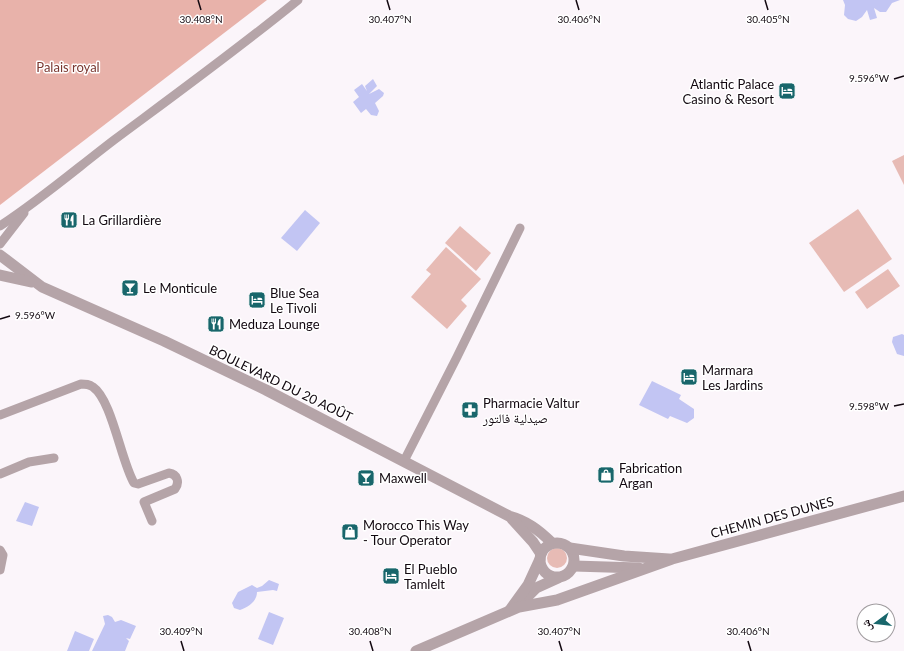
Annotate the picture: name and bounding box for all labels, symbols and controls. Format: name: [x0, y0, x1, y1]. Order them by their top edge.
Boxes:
text: 30.408°N: [179, 13, 223, 25]
text: 30.407°N: [368, 13, 412, 25]
text: 30.406°N: [557, 13, 601, 25]
text: 30.405°N: [746, 13, 790, 25]
park label: Palais royal: [36, 59, 100, 75]
text: 9.596°W: [849, 72, 890, 84]
place label: Atlantic Palace Casino & Resort: [683, 76, 774, 107]
hotel icon: Atlantic Palace Casino & Resort: [777, 81, 797, 101]
restaurant icon: La Grillardière: [59, 210, 79, 230]
place label: La Grillardière: [82, 212, 162, 228]
bar icon: Le Monticule: [120, 278, 140, 298]
place label: Le Monticule: [143, 280, 217, 296]
place label: Blue Sea Le Tivoli: [270, 285, 319, 316]
hotel icon: Blue Sea Le Tivoli: [247, 290, 267, 310]
text: 9.596°W: [15, 309, 56, 321]
restaurant icon: Meduza Lounge: [206, 314, 226, 334]
place label: Meduza Lounge: [229, 316, 320, 332]
street label: BOULEVARD DU 20 AOÛT: [207, 341, 356, 425]
place label: Marmara Les Jardins: [702, 362, 763, 393]
hotel icon: Marmara Les Jardins: [679, 367, 699, 387]
place label: Pharmacie Valtur صيدلية فالتور: [482, 395, 580, 427]
pharmacy icon: Pharmacie Valtur صيدلية فالتور: [460, 400, 480, 420]
text: 9.598°W: [849, 400, 890, 412]
place label: Fabrication Argan: [619, 460, 682, 491]
shop icon: Fabrication Argan: [596, 465, 616, 485]
bar icon: Maxwell: [356, 468, 376, 488]
place label: Maxwell: [379, 470, 427, 486]
street label: CHEMIN DES DUNES: [709, 493, 835, 541]
place label: Morocco This Way - Tour Operator: [363, 517, 469, 548]
shop icon: Morocco This Way - Tour Operator: [340, 522, 360, 542]
place label: El Pueblo Tamlelt: [404, 561, 457, 592]
hotel icon: El Pueblo Tamlelt: [381, 566, 401, 586]
north arrow: [856, 603, 896, 643]
text: ش: [858, 618, 876, 633]
text: 30.409°N: [159, 625, 203, 637]
text: 30.408°N: [348, 625, 392, 637]
text: 30.407°N: [537, 625, 581, 637]
text: 30.406°N: [726, 625, 770, 637]

